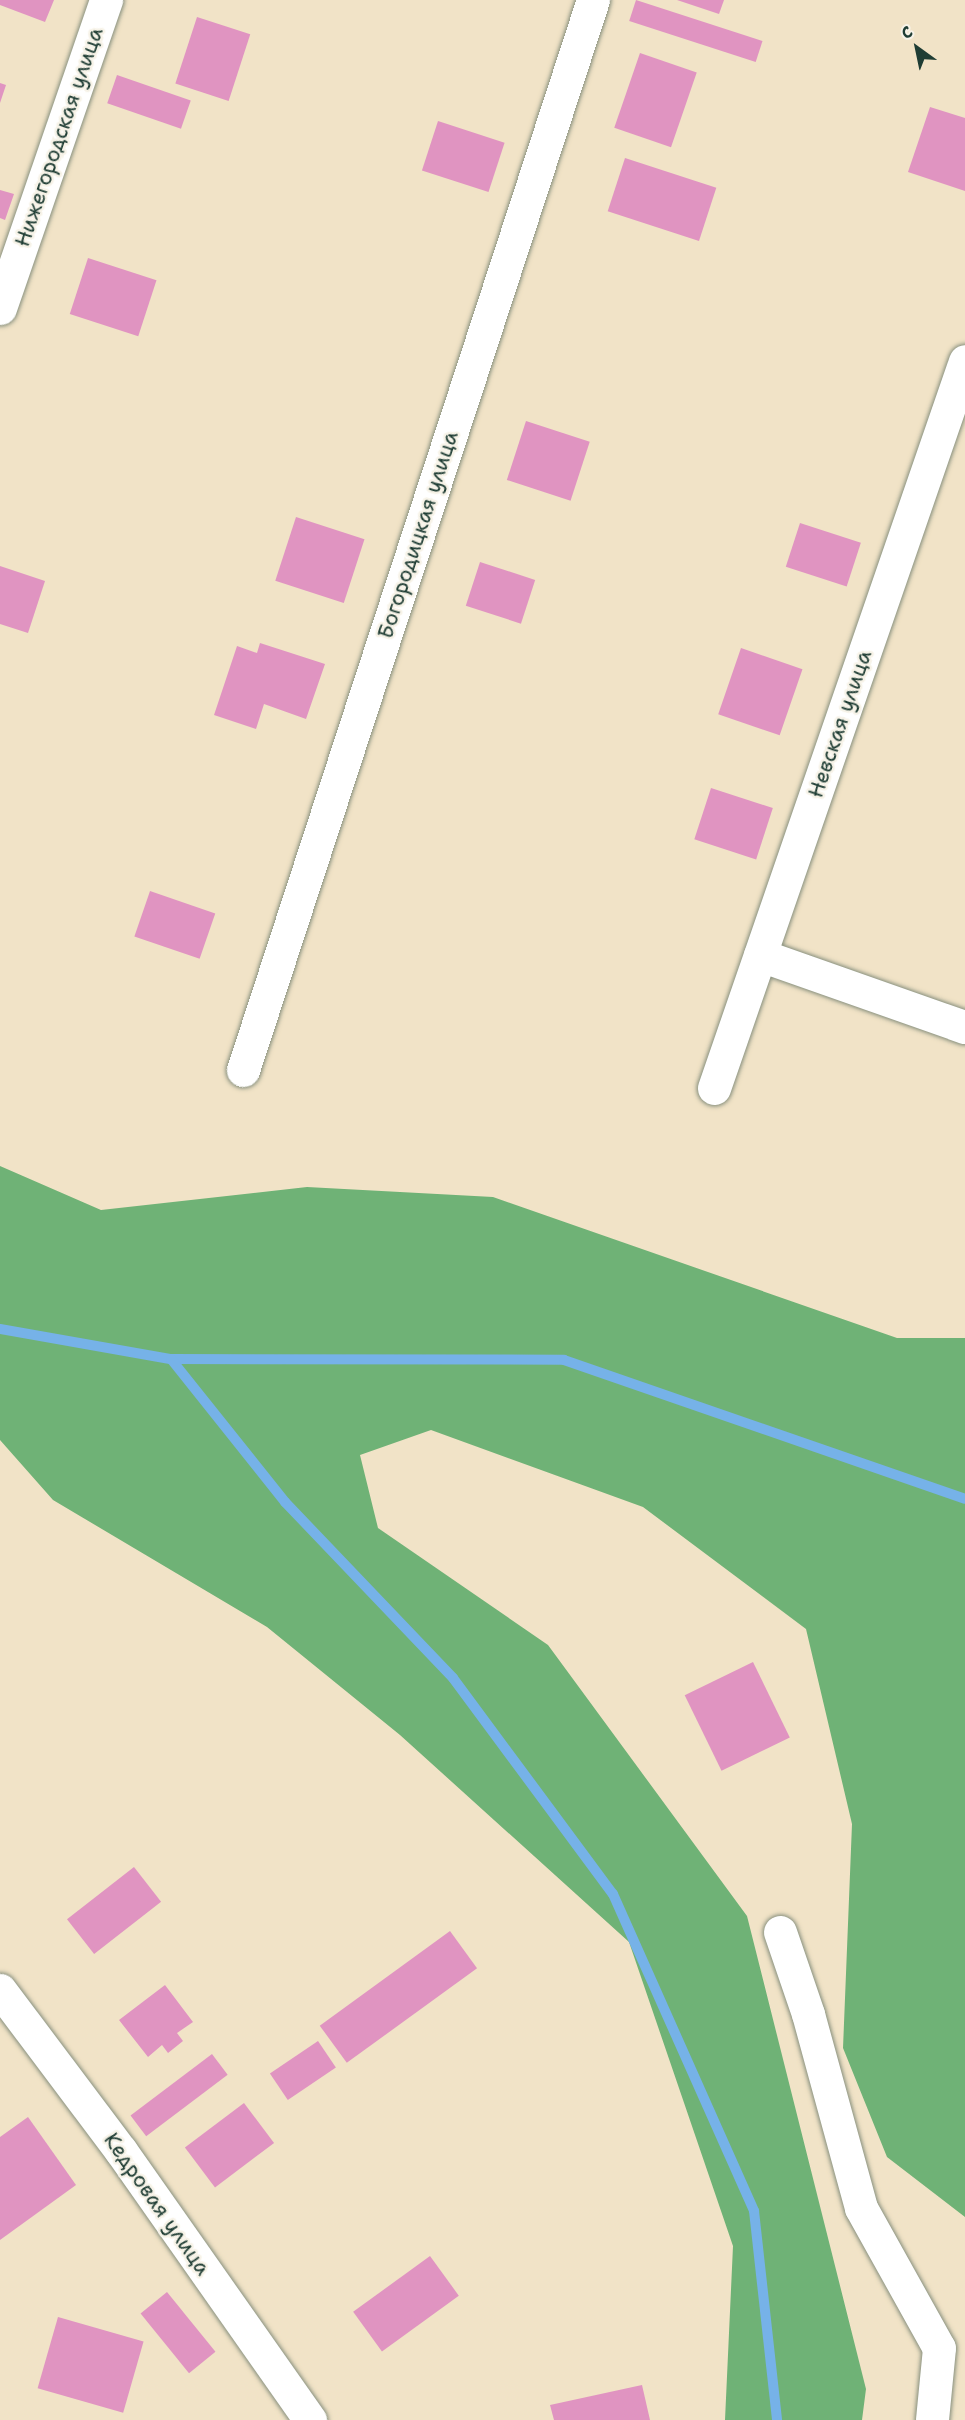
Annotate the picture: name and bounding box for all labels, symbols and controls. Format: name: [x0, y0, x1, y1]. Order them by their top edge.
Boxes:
north arrow: [887, 18, 947, 78]
text: С: [897, 21, 917, 44]
street label: Нижегородская улица: [10, 24, 108, 250]
street label: Богородицкая улица: [373, 428, 463, 642]
street label: Невская улица: [803, 647, 877, 801]
street label: Кедровая улица: [98, 2128, 216, 2280]

